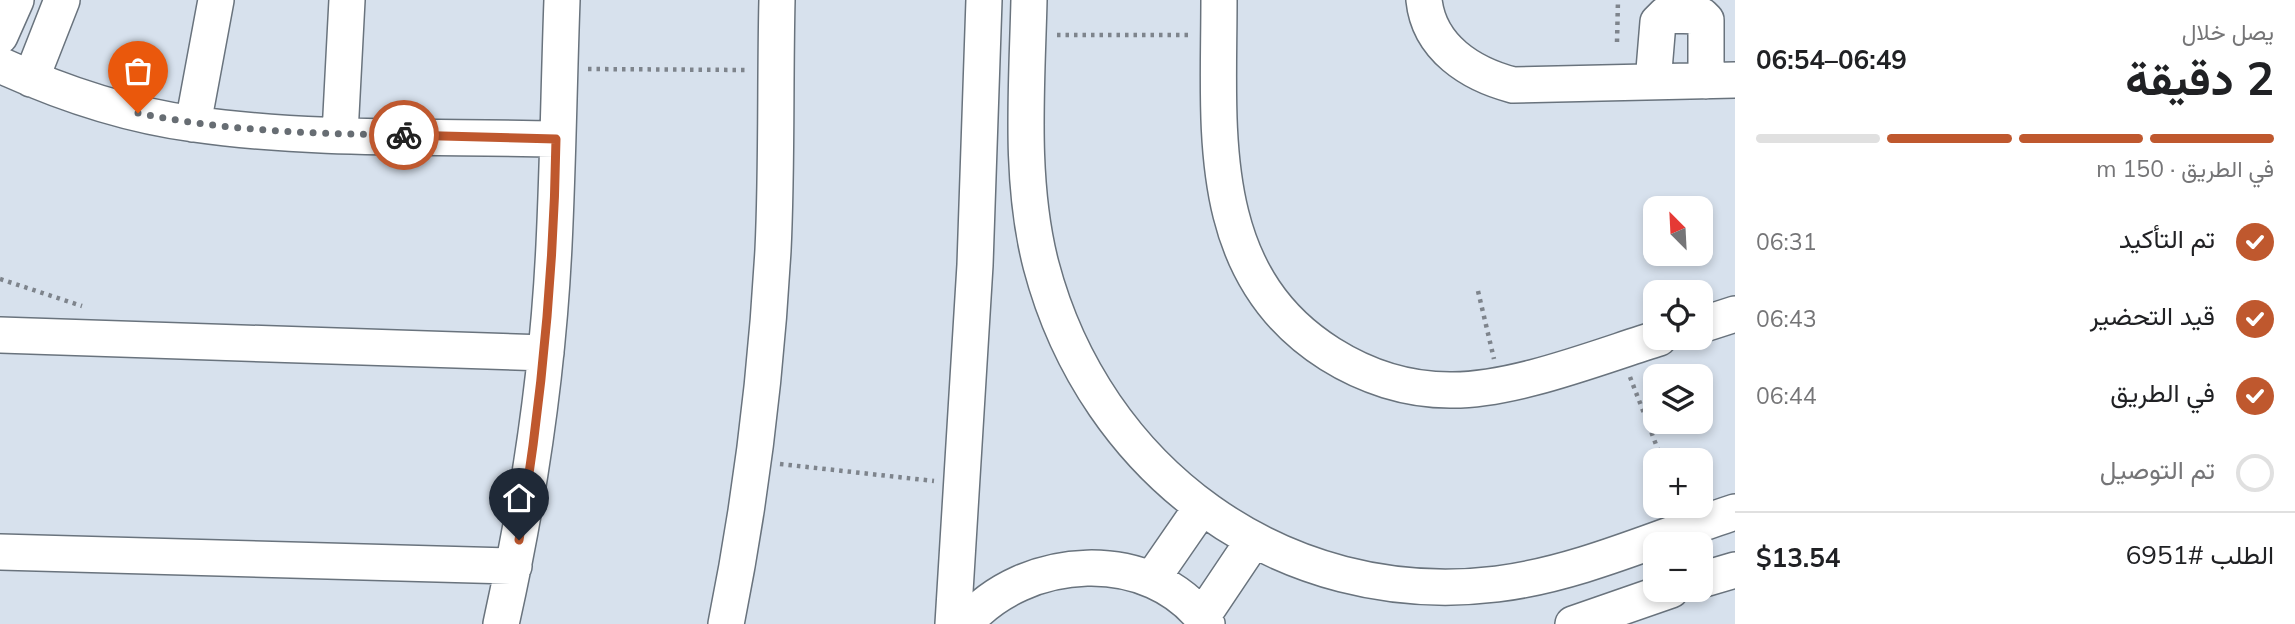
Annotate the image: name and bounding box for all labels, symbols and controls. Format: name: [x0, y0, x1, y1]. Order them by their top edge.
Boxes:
text: يصل خلال: [2182, 17, 2274, 46]
pin: [108, 41, 168, 113]
text: 06:49–06:54: [1756, 43, 1907, 76]
text: 2 دقيقة: [2125, 49, 2274, 107]
icon: bag: [119, 52, 157, 90]
courier: [369, 100, 439, 170]
icon: bike: [385, 116, 423, 154]
text: في الطريق · 150 m: [2096, 154, 2274, 183]
north arrow: [1643, 196, 1713, 266]
map controls: [1643, 196, 1713, 602]
text: تم التأكيد: [2119, 222, 2215, 255]
icon: check: [2236, 223, 2274, 261]
text: 06:31: [1756, 227, 1816, 256]
button: locate: [1643, 280, 1713, 350]
text: قيد التحضير: [2090, 299, 2215, 332]
icon: check: [2236, 300, 2274, 338]
text: 06:43: [1756, 304, 1816, 333]
button: layers: [1643, 364, 1713, 434]
text: في الطريق: [2110, 376, 2215, 409]
icon: check: [2236, 377, 2274, 415]
text: 06:44: [1756, 381, 1816, 410]
button: +: [1643, 448, 1713, 518]
text: تم التوصيل: [2100, 453, 2215, 486]
pin: [489, 468, 549, 540]
icon: home: [500, 479, 538, 517]
button: −: [1643, 532, 1713, 602]
text: الطلب #6951: [2126, 538, 2274, 571]
text: $13.54: [1756, 541, 1840, 574]

